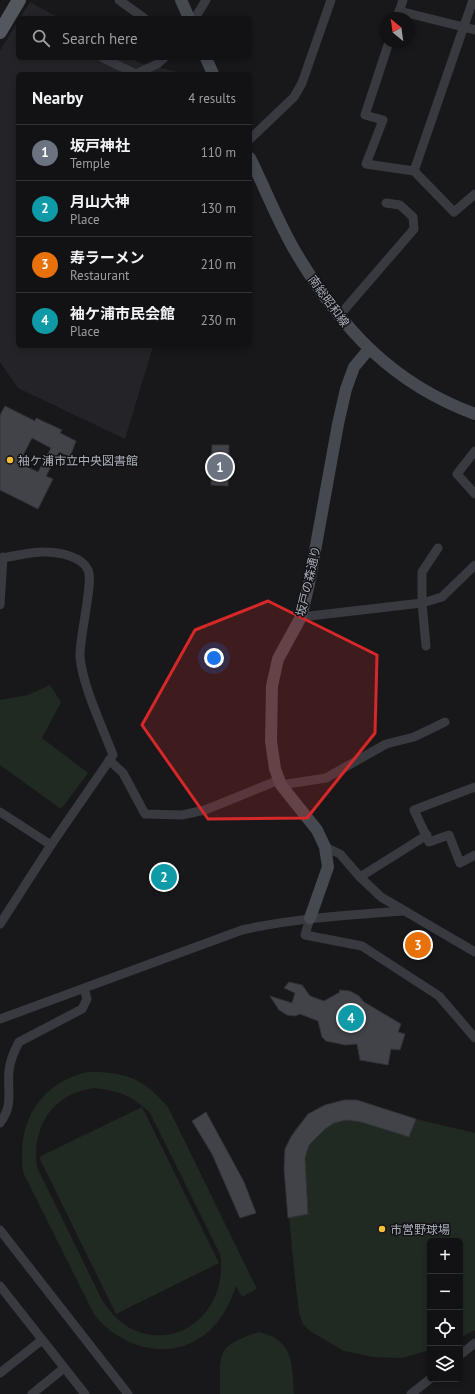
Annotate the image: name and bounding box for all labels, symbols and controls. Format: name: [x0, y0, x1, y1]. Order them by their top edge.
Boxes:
north arrow: [379, 12, 415, 48]
search box: [16, 16, 252, 60]
icon: search: [30, 27, 52, 49]
text: Search here: [62, 29, 138, 48]
text: Nearby: [32, 87, 83, 109]
text: 4 results: [188, 90, 236, 107]
text: 坂戸神社: [70, 136, 130, 155]
text: 1: [41, 144, 49, 161]
text: 110 m: [201, 144, 236, 161]
text: Temple: [70, 155, 110, 172]
text: 月山大神: [70, 192, 130, 211]
text: 2: [41, 200, 49, 217]
text: 130 m: [201, 200, 236, 217]
text: Place: [70, 211, 100, 228]
text: 寿ラーメン: [70, 248, 144, 267]
text: 3: [41, 256, 49, 273]
text: 210 m: [201, 256, 236, 273]
text: Restaurant: [70, 267, 129, 284]
street label: 南総昭和線: [305, 272, 353, 330]
text: 袖ケ浦市民会館: [70, 304, 175, 323]
text: 4: [41, 312, 49, 329]
text: 230 m: [201, 312, 236, 329]
text: Place: [70, 323, 100, 340]
pin: 1: [207, 452, 233, 482]
place label: 袖ケ浦市立中央図書館: [18, 453, 138, 468]
marker: 袖ケ浦市立中央図書館: [5, 455, 15, 465]
street label: 坂戸の森通り: [293, 544, 323, 618]
your location: [204, 648, 224, 668]
pin: 2: [151, 862, 177, 892]
pin: 3: [405, 930, 431, 960]
pin: 4: [338, 1003, 364, 1033]
place label: 市営野球場: [390, 1222, 450, 1237]
marker: 市営野球場: [377, 1224, 387, 1234]
map controls: [427, 1238, 463, 1382]
button: +: [427, 1238, 463, 1274]
button: −: [427, 1274, 463, 1310]
button: locate: [427, 1310, 463, 1346]
button: layers: [427, 1346, 463, 1382]

